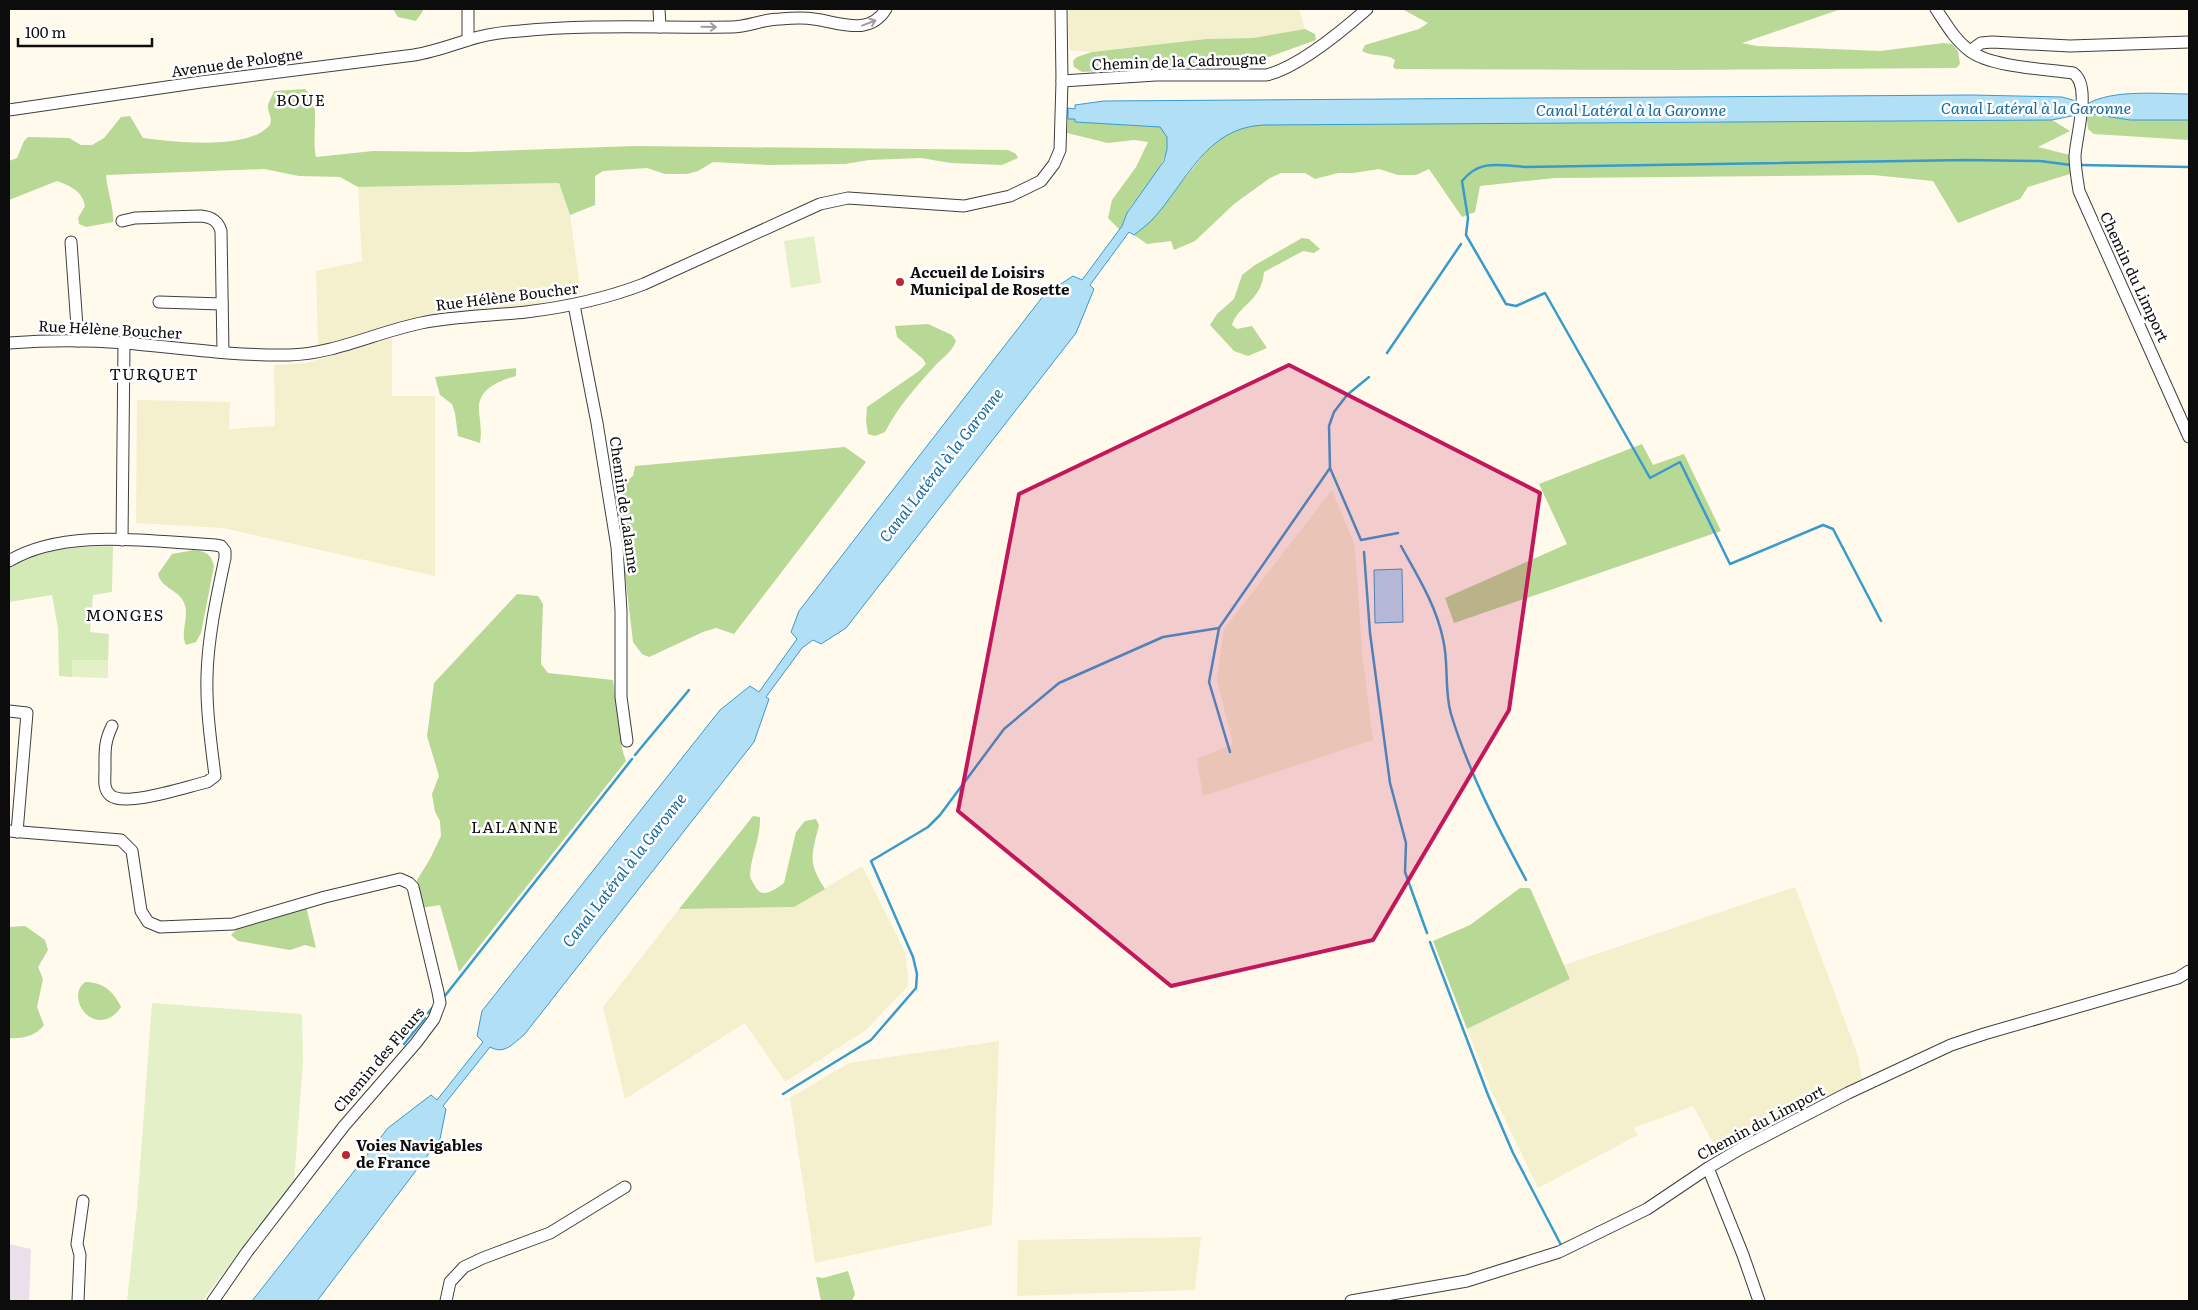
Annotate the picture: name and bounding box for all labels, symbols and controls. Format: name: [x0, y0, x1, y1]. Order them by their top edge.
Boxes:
scale bar: [18, 15, 151, 47]
one-way arrow: [860, 18, 876, 27]
text: 100 m: [25, 20, 66, 43]
one-way arrow: [700, 22, 716, 32]
street label: Avenue de Pologne: [169, 41, 304, 82]
street label: Chemin de la Cadrougne: [1091, 46, 1267, 75]
district label: BOUE: [276, 87, 326, 111]
water label: Canal Latéral à la Garonne: [1941, 95, 2131, 119]
water label: Canal Latéral à la Garonne: [1536, 97, 1726, 121]
street label: Chemin du Limport: [2095, 207, 2176, 345]
place label: Accueil de Loisirs Municipal de Rosette: [910, 260, 1070, 300]
street label: Rue Hélène Boucher: [434, 275, 580, 316]
marker: Accueil de Loisirs Municipal de Rosette: [894, 276, 906, 288]
street label: Rue Hélène Boucher: [38, 313, 182, 344]
district label: TURQUET: [109, 361, 199, 385]
water label: Canal Latéral à la Garonne: [872, 382, 1008, 547]
street label: Chemin de Lalanne: [604, 435, 647, 575]
district label: MONGES: [86, 602, 164, 626]
water label: Canal Latéral à la Garonne: [555, 787, 691, 952]
district label: LALANNE: [471, 814, 559, 838]
street label: Chemin des Fleurs: [327, 1001, 429, 1117]
street label: Chemin du Limport: [1692, 1078, 1828, 1165]
place label: Voies Navigables de France: [356, 1133, 483, 1173]
marker: Voies Navigables de France: [340, 1149, 352, 1161]

